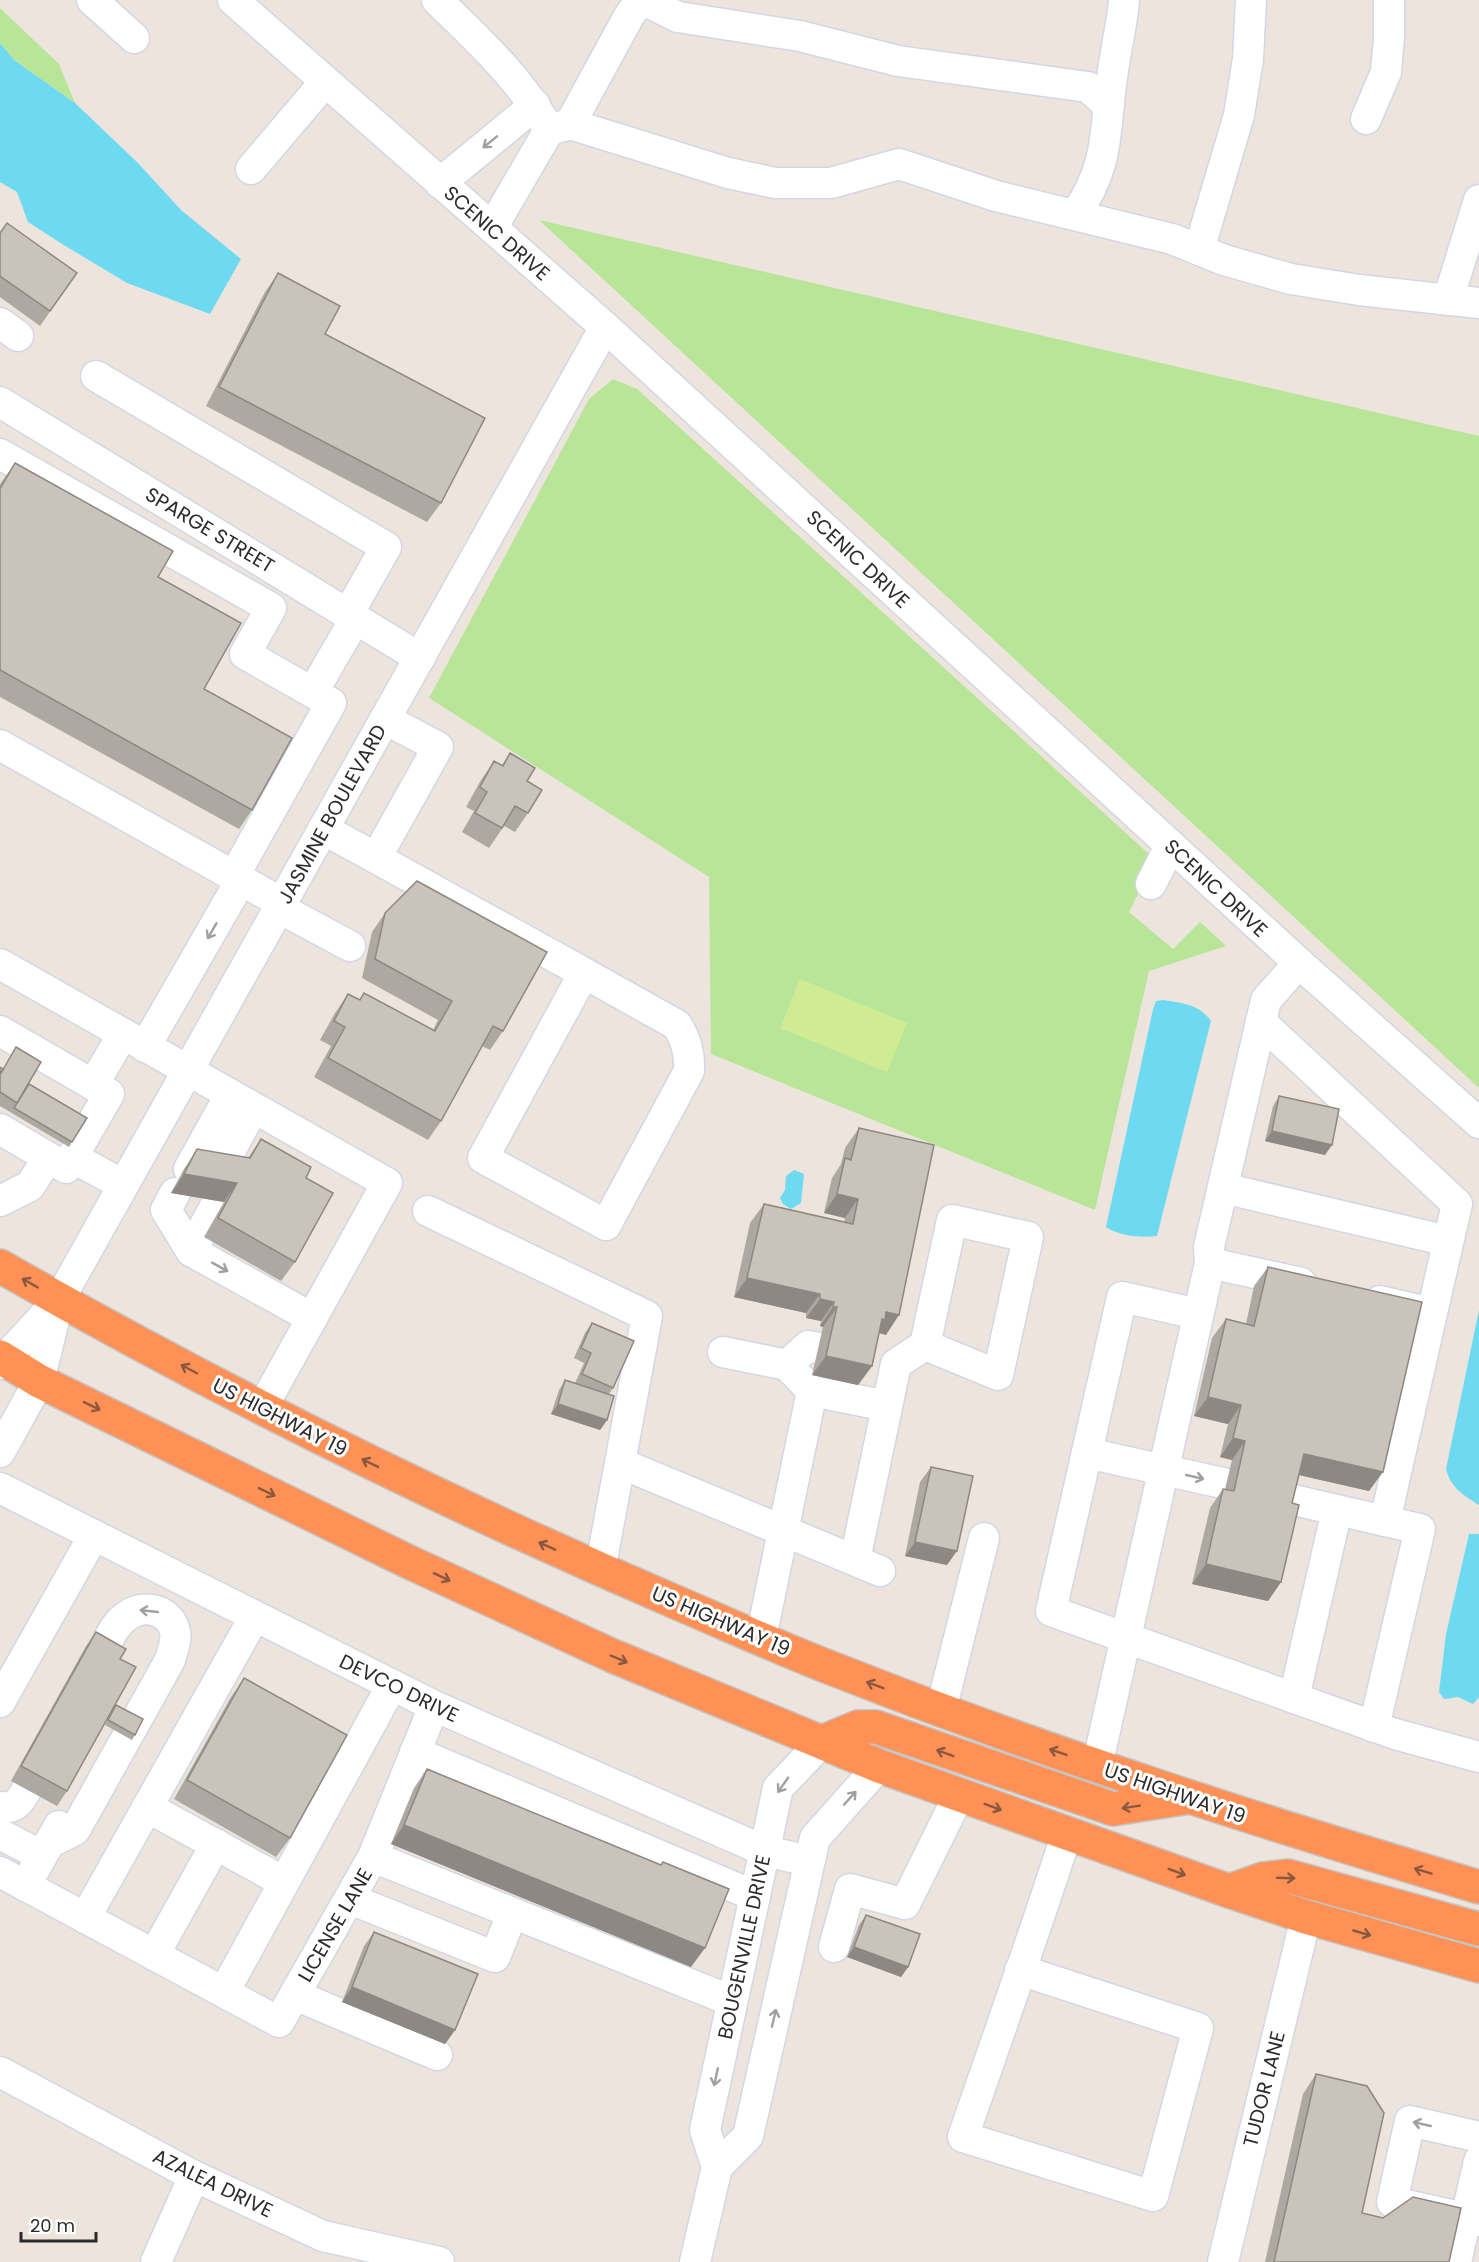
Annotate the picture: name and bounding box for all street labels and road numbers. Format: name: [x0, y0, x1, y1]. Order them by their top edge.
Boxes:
street label: SCENIC DRIVE: [438, 179, 556, 287]
street label: SPARGE STREET: [140, 480, 280, 580]
street label: SCENIC DRIVE: [800, 504, 916, 614]
street label: JASMINE BOULEVARD: [271, 719, 393, 909]
street label: SCENIC DRIVE: [1158, 833, 1274, 943]
street label: US HIGHWAY 19: [208, 1371, 352, 1463]
street label: US HIGHWAY 19: [648, 1579, 794, 1663]
street label: DEVCO DRIVE: [335, 1647, 463, 1729]
street label: US HIGHWAY 19: [1101, 1756, 1249, 1830]
street label: BOUGENVILLE DRIVE: [711, 1852, 777, 2042]
street label: LICENSE LANE: [291, 1863, 379, 1987]
street label: TUDOR LANE: [1236, 2028, 1292, 2150]
street label: AZALEA DRIVE: [148, 2142, 278, 2224]

